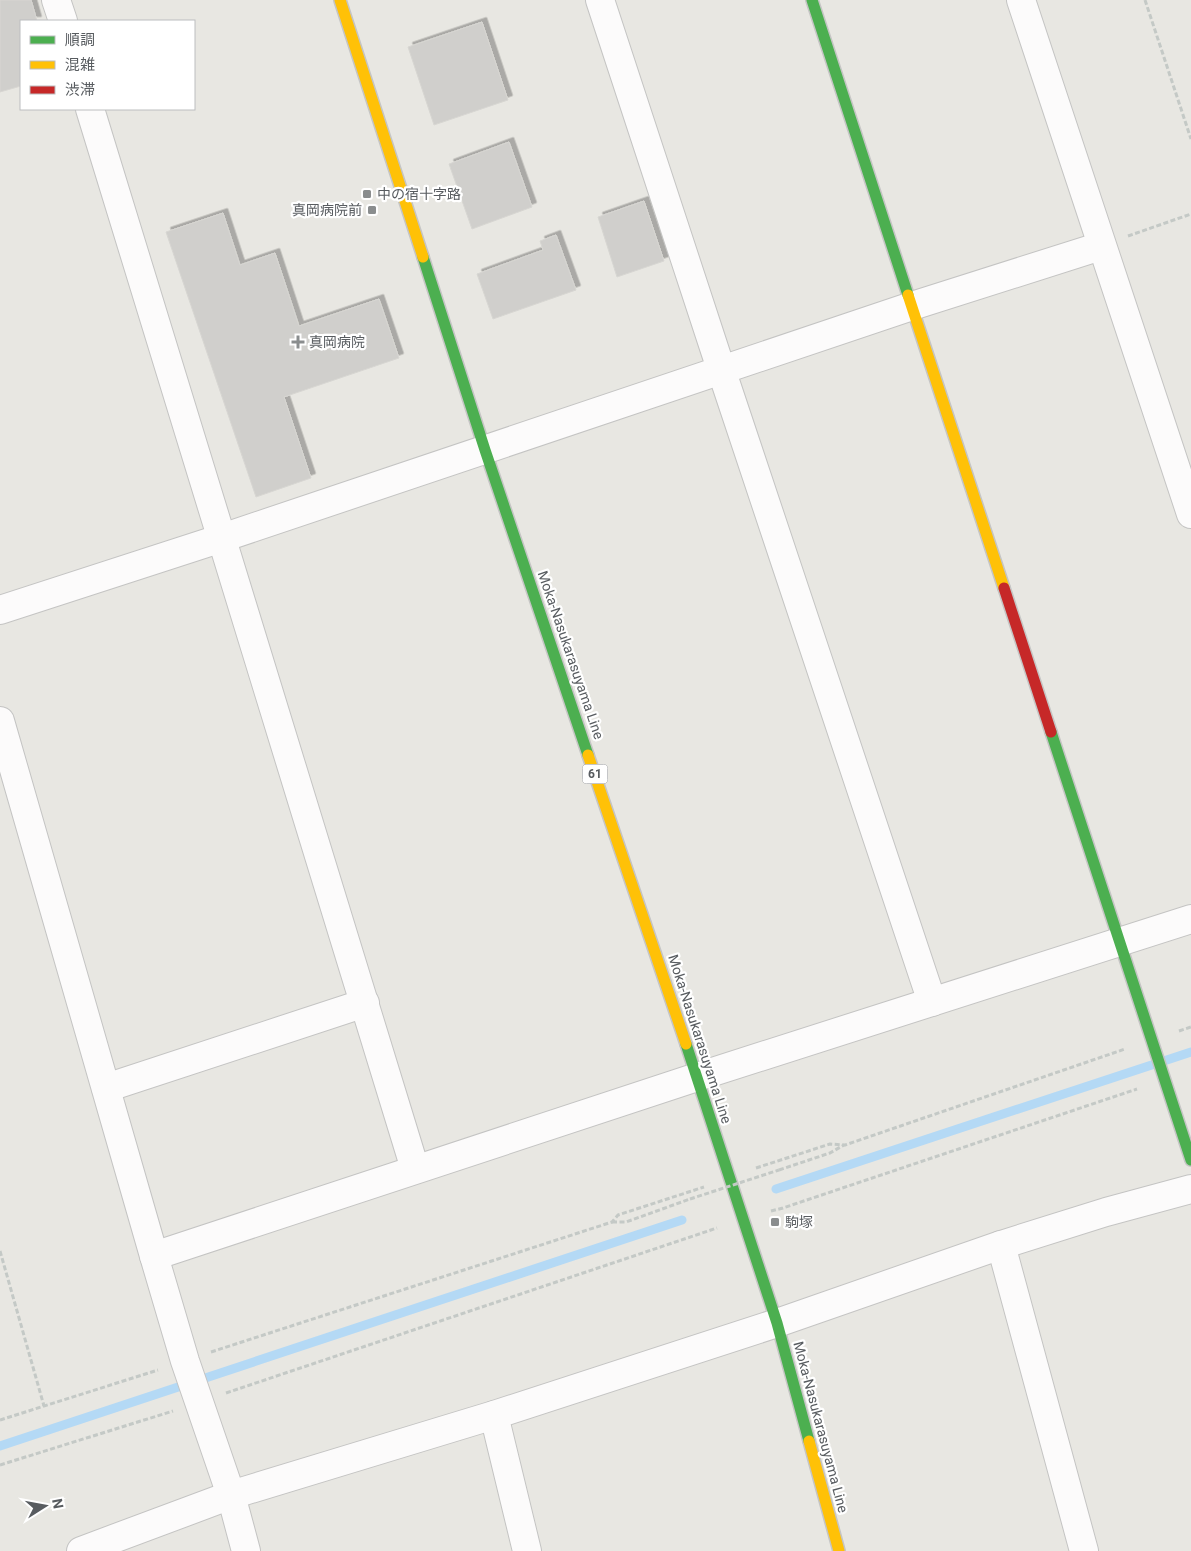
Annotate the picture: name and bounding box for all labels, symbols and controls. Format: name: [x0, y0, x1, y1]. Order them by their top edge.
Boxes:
legend: [20, 20, 195, 110]
text: 順調: [65, 31, 95, 49]
text: 混雑: [65, 56, 95, 74]
text: 渋滞: [65, 81, 95, 99]
place label: 中の宿十字路: [377, 186, 461, 202]
marker: 中の宿十字路: [361, 188, 373, 200]
place label: 真岡病院前: [292, 202, 362, 218]
marker: 真岡病院前: [366, 204, 378, 216]
place label: 真岡病院: [309, 334, 365, 350]
marker: 真岡病院: [291, 335, 305, 349]
street label: Moka-Nasukarasuyama Line: [535, 569, 607, 741]
road number: 61: [582, 764, 608, 784]
street label: Moka-Nasukarasuyama Line: [665, 953, 735, 1125]
place label: 駒塚: [785, 1214, 813, 1230]
marker: 駒塚: [769, 1216, 781, 1228]
street label: Moka-Nasukarasuyama Line: [790, 1340, 852, 1514]
north arrow: [20, 1481, 70, 1531]
text: N: [49, 1497, 67, 1510]

